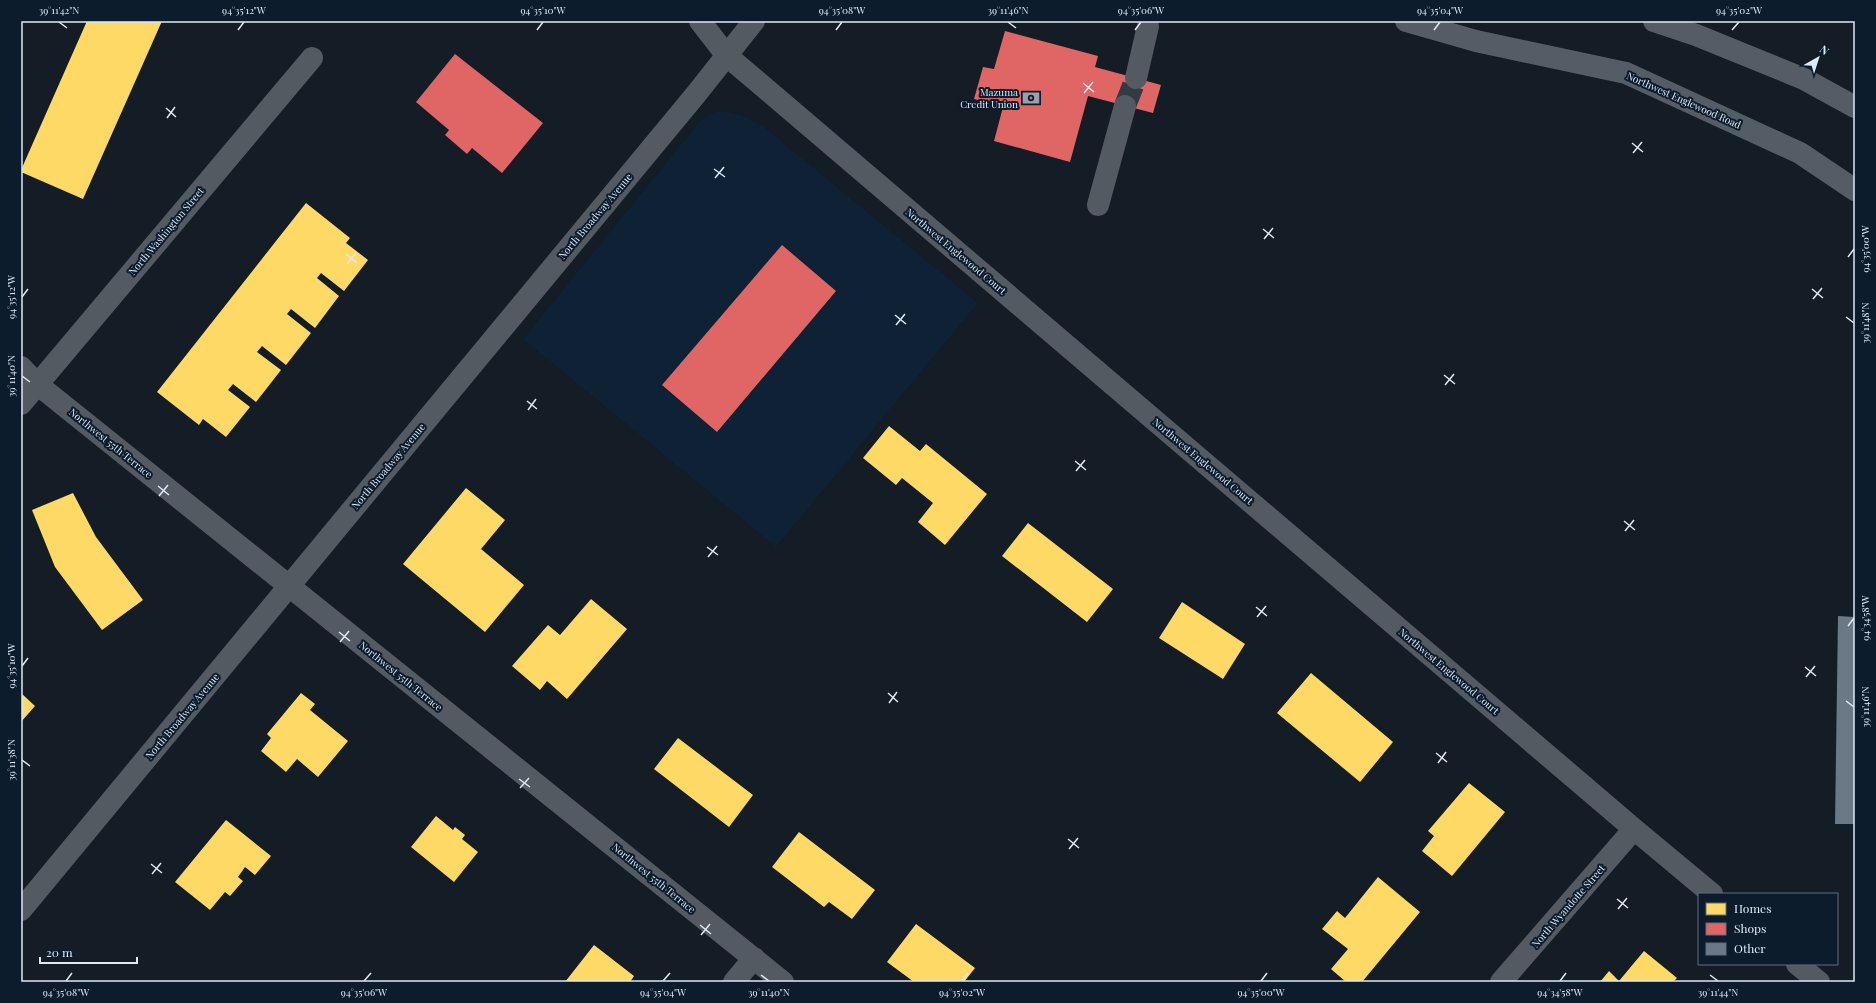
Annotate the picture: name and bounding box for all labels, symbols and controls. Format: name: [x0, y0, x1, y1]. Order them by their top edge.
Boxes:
text: 39°11'42"N: [39, 3, 79, 17]
text: 94°35'12"W: [222, 3, 267, 17]
text: 94°35'10"W: [521, 3, 566, 17]
text: 94°35'08"W: [819, 3, 866, 17]
text: 39°11'46"N: [987, 3, 1029, 17]
text: 94°35'06"W: [1118, 3, 1165, 17]
text: 94°35'04"W: [1417, 3, 1464, 17]
text: 94°35'02"W: [1716, 3, 1763, 17]
north arrow: [1798, 38, 1838, 78]
text: N: [1817, 42, 1832, 58]
street label: Northwest Englewood Road: [1625, 68, 1744, 132]
place label: Mazuma Credit Union: [960, 85, 1018, 111]
bank icon: Mazuma Credit Union: [1021, 88, 1041, 108]
street label: North Broadway Avenue: [555, 170, 635, 262]
street label: North Washington Street: [125, 184, 207, 278]
street label: Northwest Englewood Court: [903, 205, 1010, 298]
text: 94°35'00"W: [1858, 225, 1872, 273]
text: 94°35'12"W: [4, 274, 18, 319]
text: 39°11'48"N: [1858, 302, 1872, 344]
text: 39°11'40"N: [4, 355, 18, 397]
street label: Northwest 55th Terrace: [66, 405, 156, 481]
street label: Northwest Englewood Court: [1150, 415, 1257, 508]
street label: North Broadway Avenue: [348, 420, 428, 512]
text: 94°34'58"W: [1858, 594, 1872, 641]
street label: Northwest Englewood Court: [1396, 625, 1503, 718]
street label: Northwest 55th Terrace: [356, 638, 446, 714]
text: 94°35'10"W: [4, 643, 18, 688]
street label: North Broadway Avenue: [142, 670, 222, 762]
text: 39°11'46"N: [1858, 686, 1872, 728]
text: 39°11'38"N: [4, 739, 18, 781]
street label: Northwest 55th Terrace: [609, 840, 699, 916]
street label: North Wyandotte Street: [1528, 861, 1608, 950]
legend: [1698, 893, 1838, 965]
text: Homes: [1734, 900, 1772, 916]
text: Shops: [1734, 920, 1766, 936]
scale bar: [40, 939, 137, 965]
text: Other: [1734, 940, 1766, 956]
text: 20 m: [46, 944, 73, 960]
text: 94°35'08"W: [43, 985, 90, 999]
text: 94°35'06"W: [341, 985, 388, 999]
text: 94°35'04"W: [640, 985, 687, 999]
text: 39°11'40"N: [748, 985, 790, 999]
text: 94°35'02"W: [939, 985, 986, 999]
text: 94°35'00"W: [1237, 985, 1285, 999]
text: 94°34'58"W: [1537, 985, 1584, 999]
text: 39°11'44"N: [1698, 985, 1738, 999]

